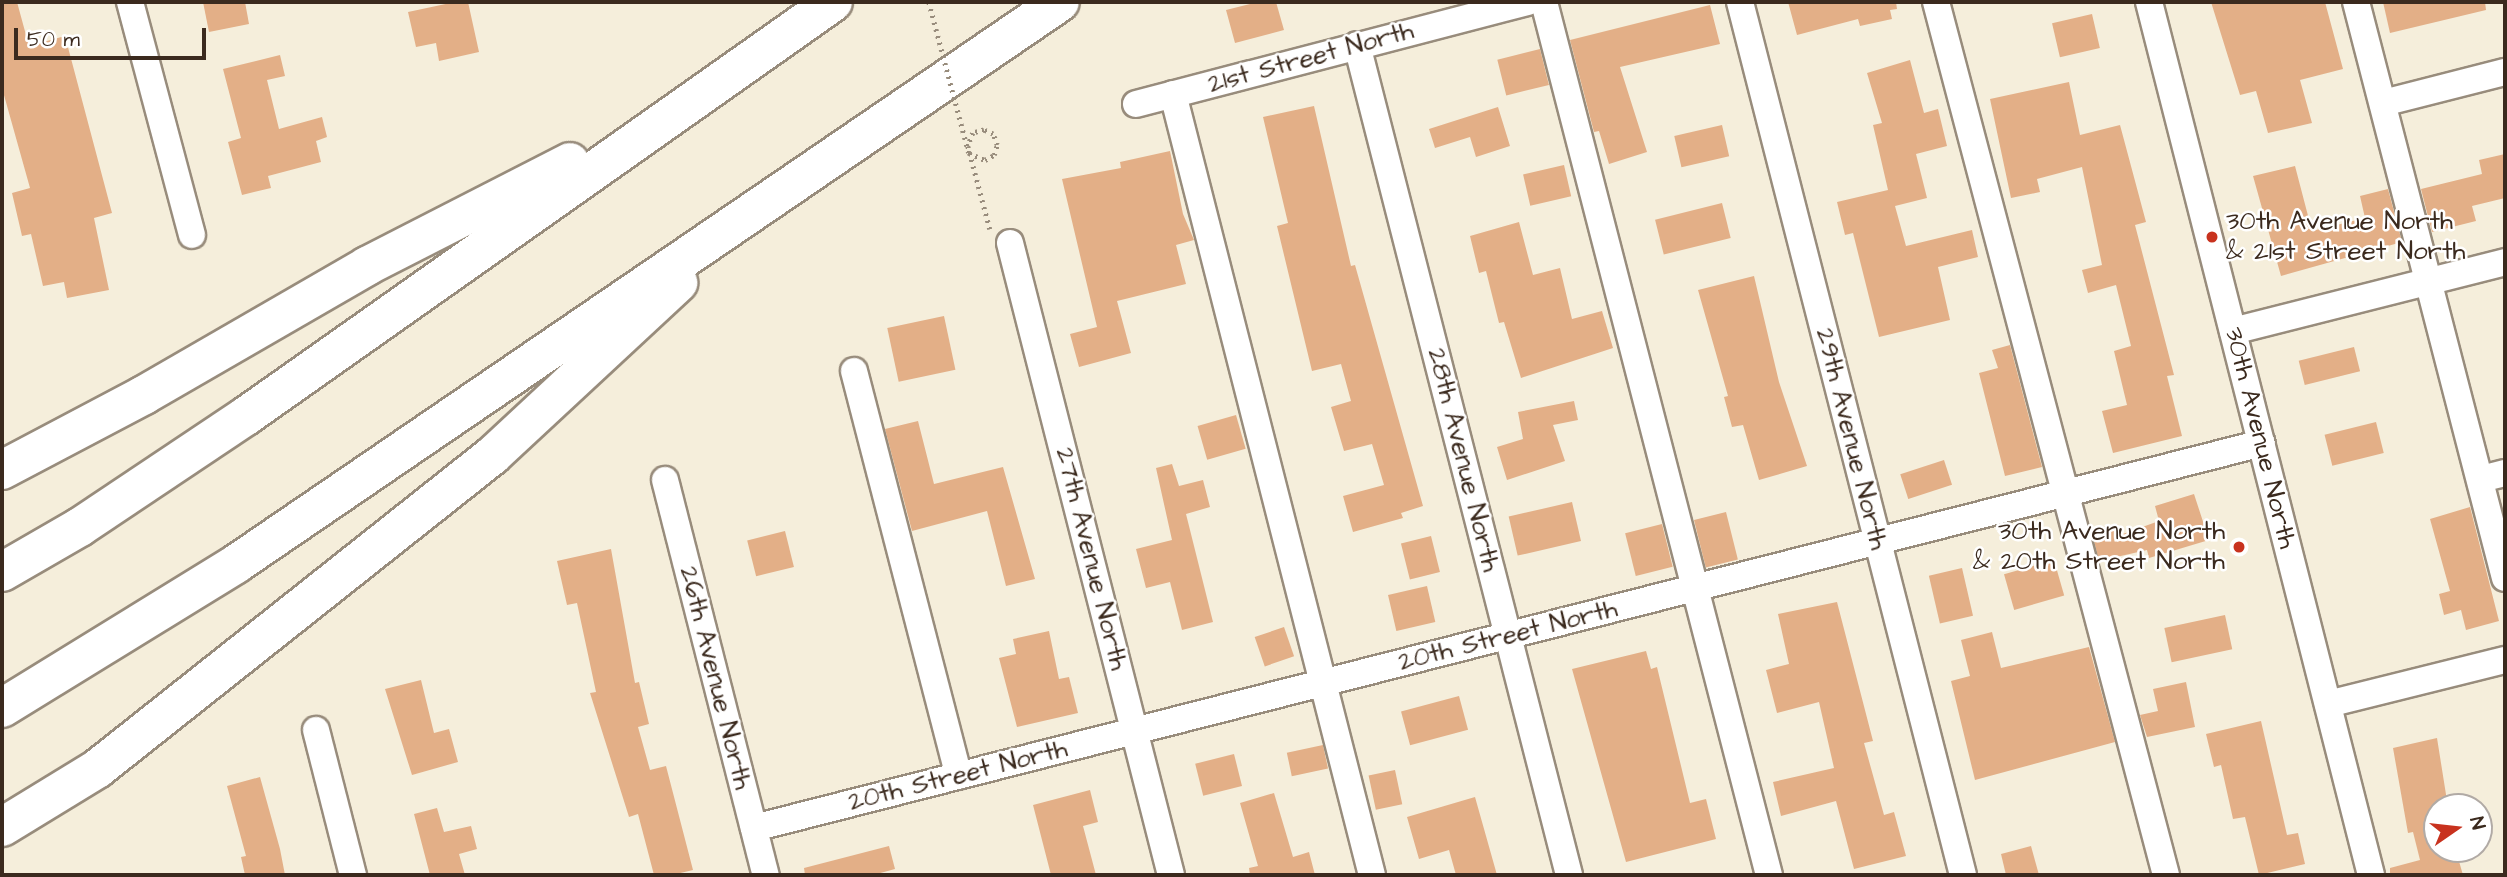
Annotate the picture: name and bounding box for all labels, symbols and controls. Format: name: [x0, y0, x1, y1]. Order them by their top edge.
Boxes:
scale bar: [18, 14, 210, 58]
street label: 21st Street North: [1205, 16, 1417, 100]
text: 50 m: [27, 25, 80, 54]
place label: 30th Avenue North & 21st Street North: [2226, 206, 2465, 268]
marker: 30th Avenue North & 21st Street North: [2204, 229, 2220, 245]
street label: 30th Avenue North: [2217, 324, 2303, 552]
street label: 29th Avenue North: [1808, 325, 1894, 553]
street label: 28th Avenue North: [1420, 345, 1506, 575]
street label: 27th Avenue North: [1048, 445, 1134, 673]
place label: 30th Avenue North & 20th Street North: [1973, 516, 2225, 578]
marker: 30th Avenue North & 20th Street North: [2231, 539, 2247, 555]
street label: 26th Avenue North: [672, 563, 758, 793]
street label: 20th Street North: [1395, 594, 1621, 678]
street label: 20th Street North: [845, 734, 1071, 818]
north arrow: [2423, 793, 2493, 863]
text: N: [2462, 814, 2491, 832]

